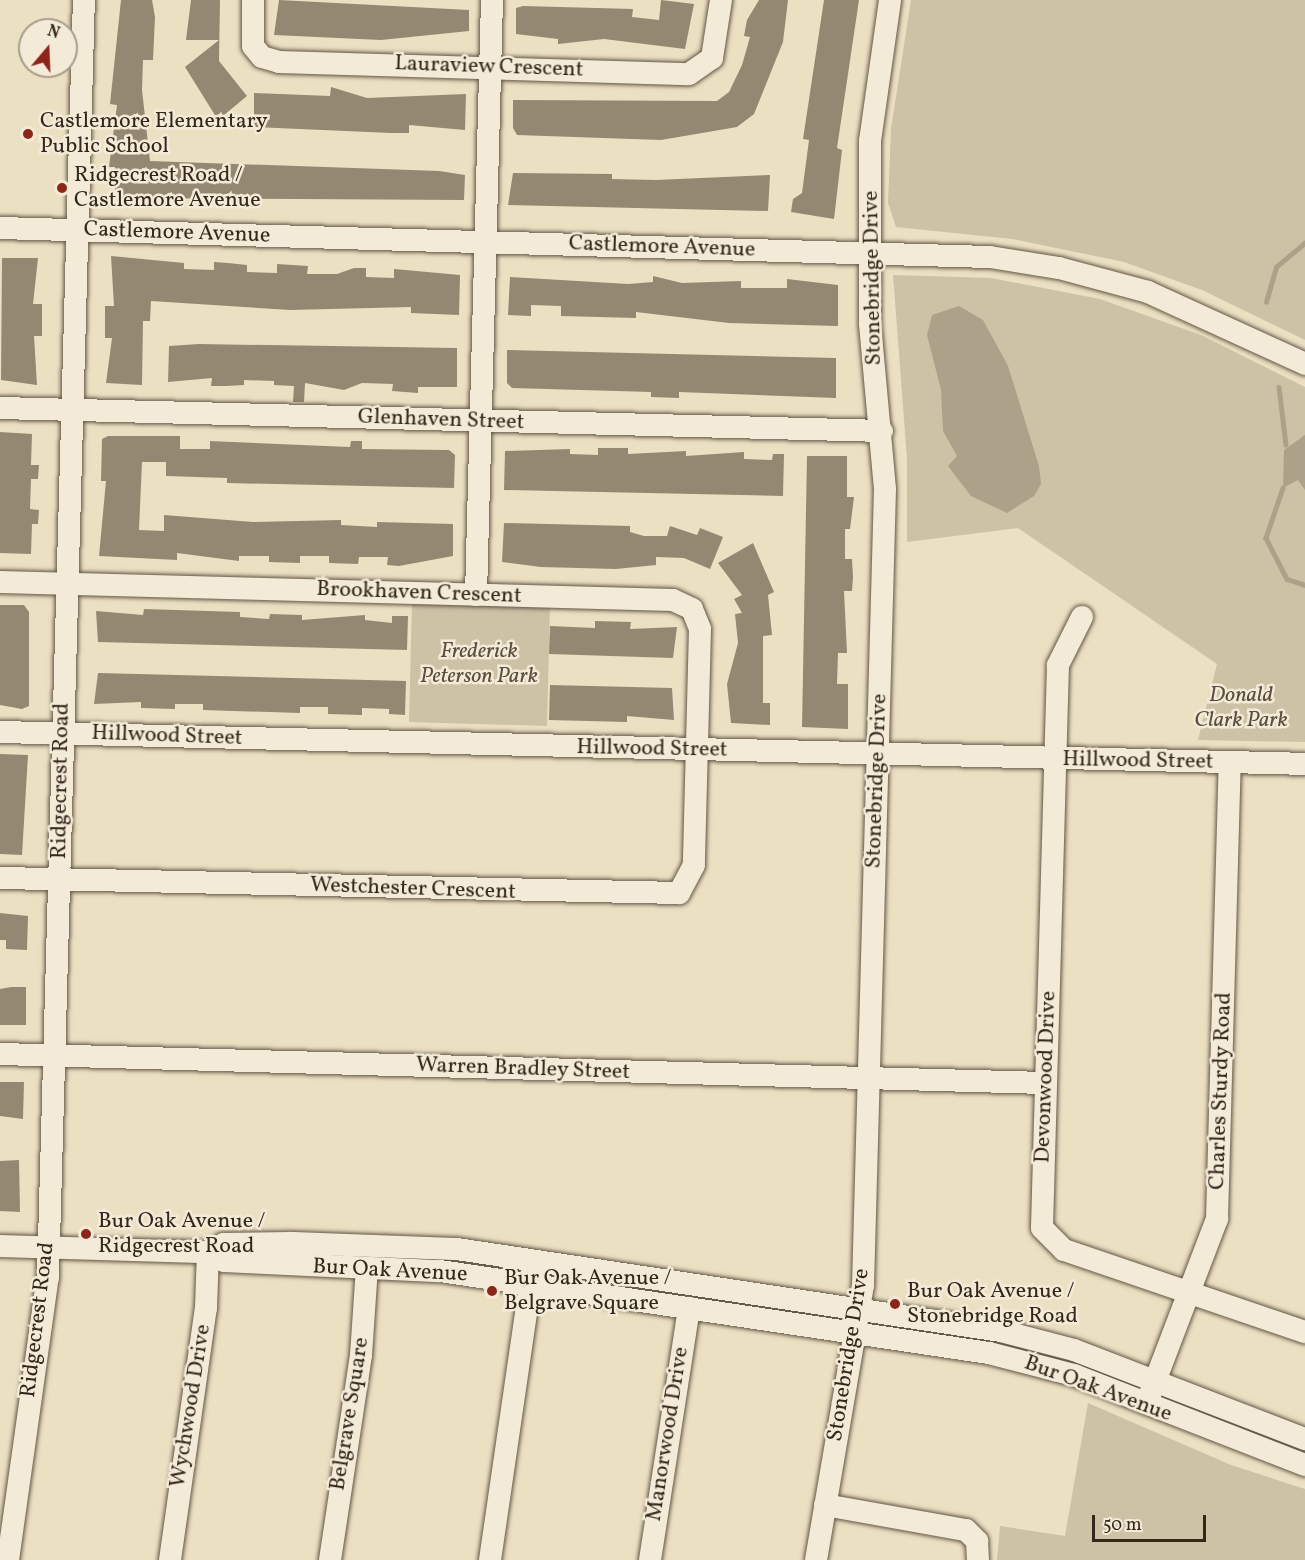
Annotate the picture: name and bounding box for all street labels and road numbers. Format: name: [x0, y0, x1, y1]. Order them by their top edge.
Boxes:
street label: Lauraview Crescent: [394, 50, 584, 84]
street label: Stonebridge Drive: [858, 190, 888, 366]
street label: Castlemore Avenue: [83, 217, 271, 249]
street label: Castlemore Avenue: [568, 231, 756, 263]
street label: Glenhaven Street: [357, 404, 525, 436]
street label: Brookhaven Crescent: [316, 576, 522, 610]
street label: Stonebridge Drive: [861, 693, 893, 869]
street label: Ridgecrest Road: [46, 703, 76, 859]
street label: Hillwood Street: [91, 720, 243, 752]
street label: Hillwood Street: [576, 734, 728, 764]
street label: Hillwood Street: [1062, 746, 1214, 776]
street label: Westchester Crescent: [310, 872, 516, 906]
street label: Devonwood Drive: [1030, 990, 1062, 1164]
street label: Charles Sturdy Road: [1204, 991, 1238, 1191]
street label: Warren Bradley Street: [415, 1052, 631, 1086]
street label: Ridgecrest Road: [15, 1241, 61, 1399]
street label: Bur Oak Avenue: [312, 1254, 468, 1288]
street label: Stonebridge Drive: [822, 1267, 876, 1443]
street label: Wychwood Drive: [165, 1322, 217, 1490]
street label: Belgrave Square: [325, 1335, 375, 1493]
street label: Manorwood Drive: [641, 1345, 695, 1523]
street label: Bur Oak Avenue: [1021, 1350, 1175, 1428]

